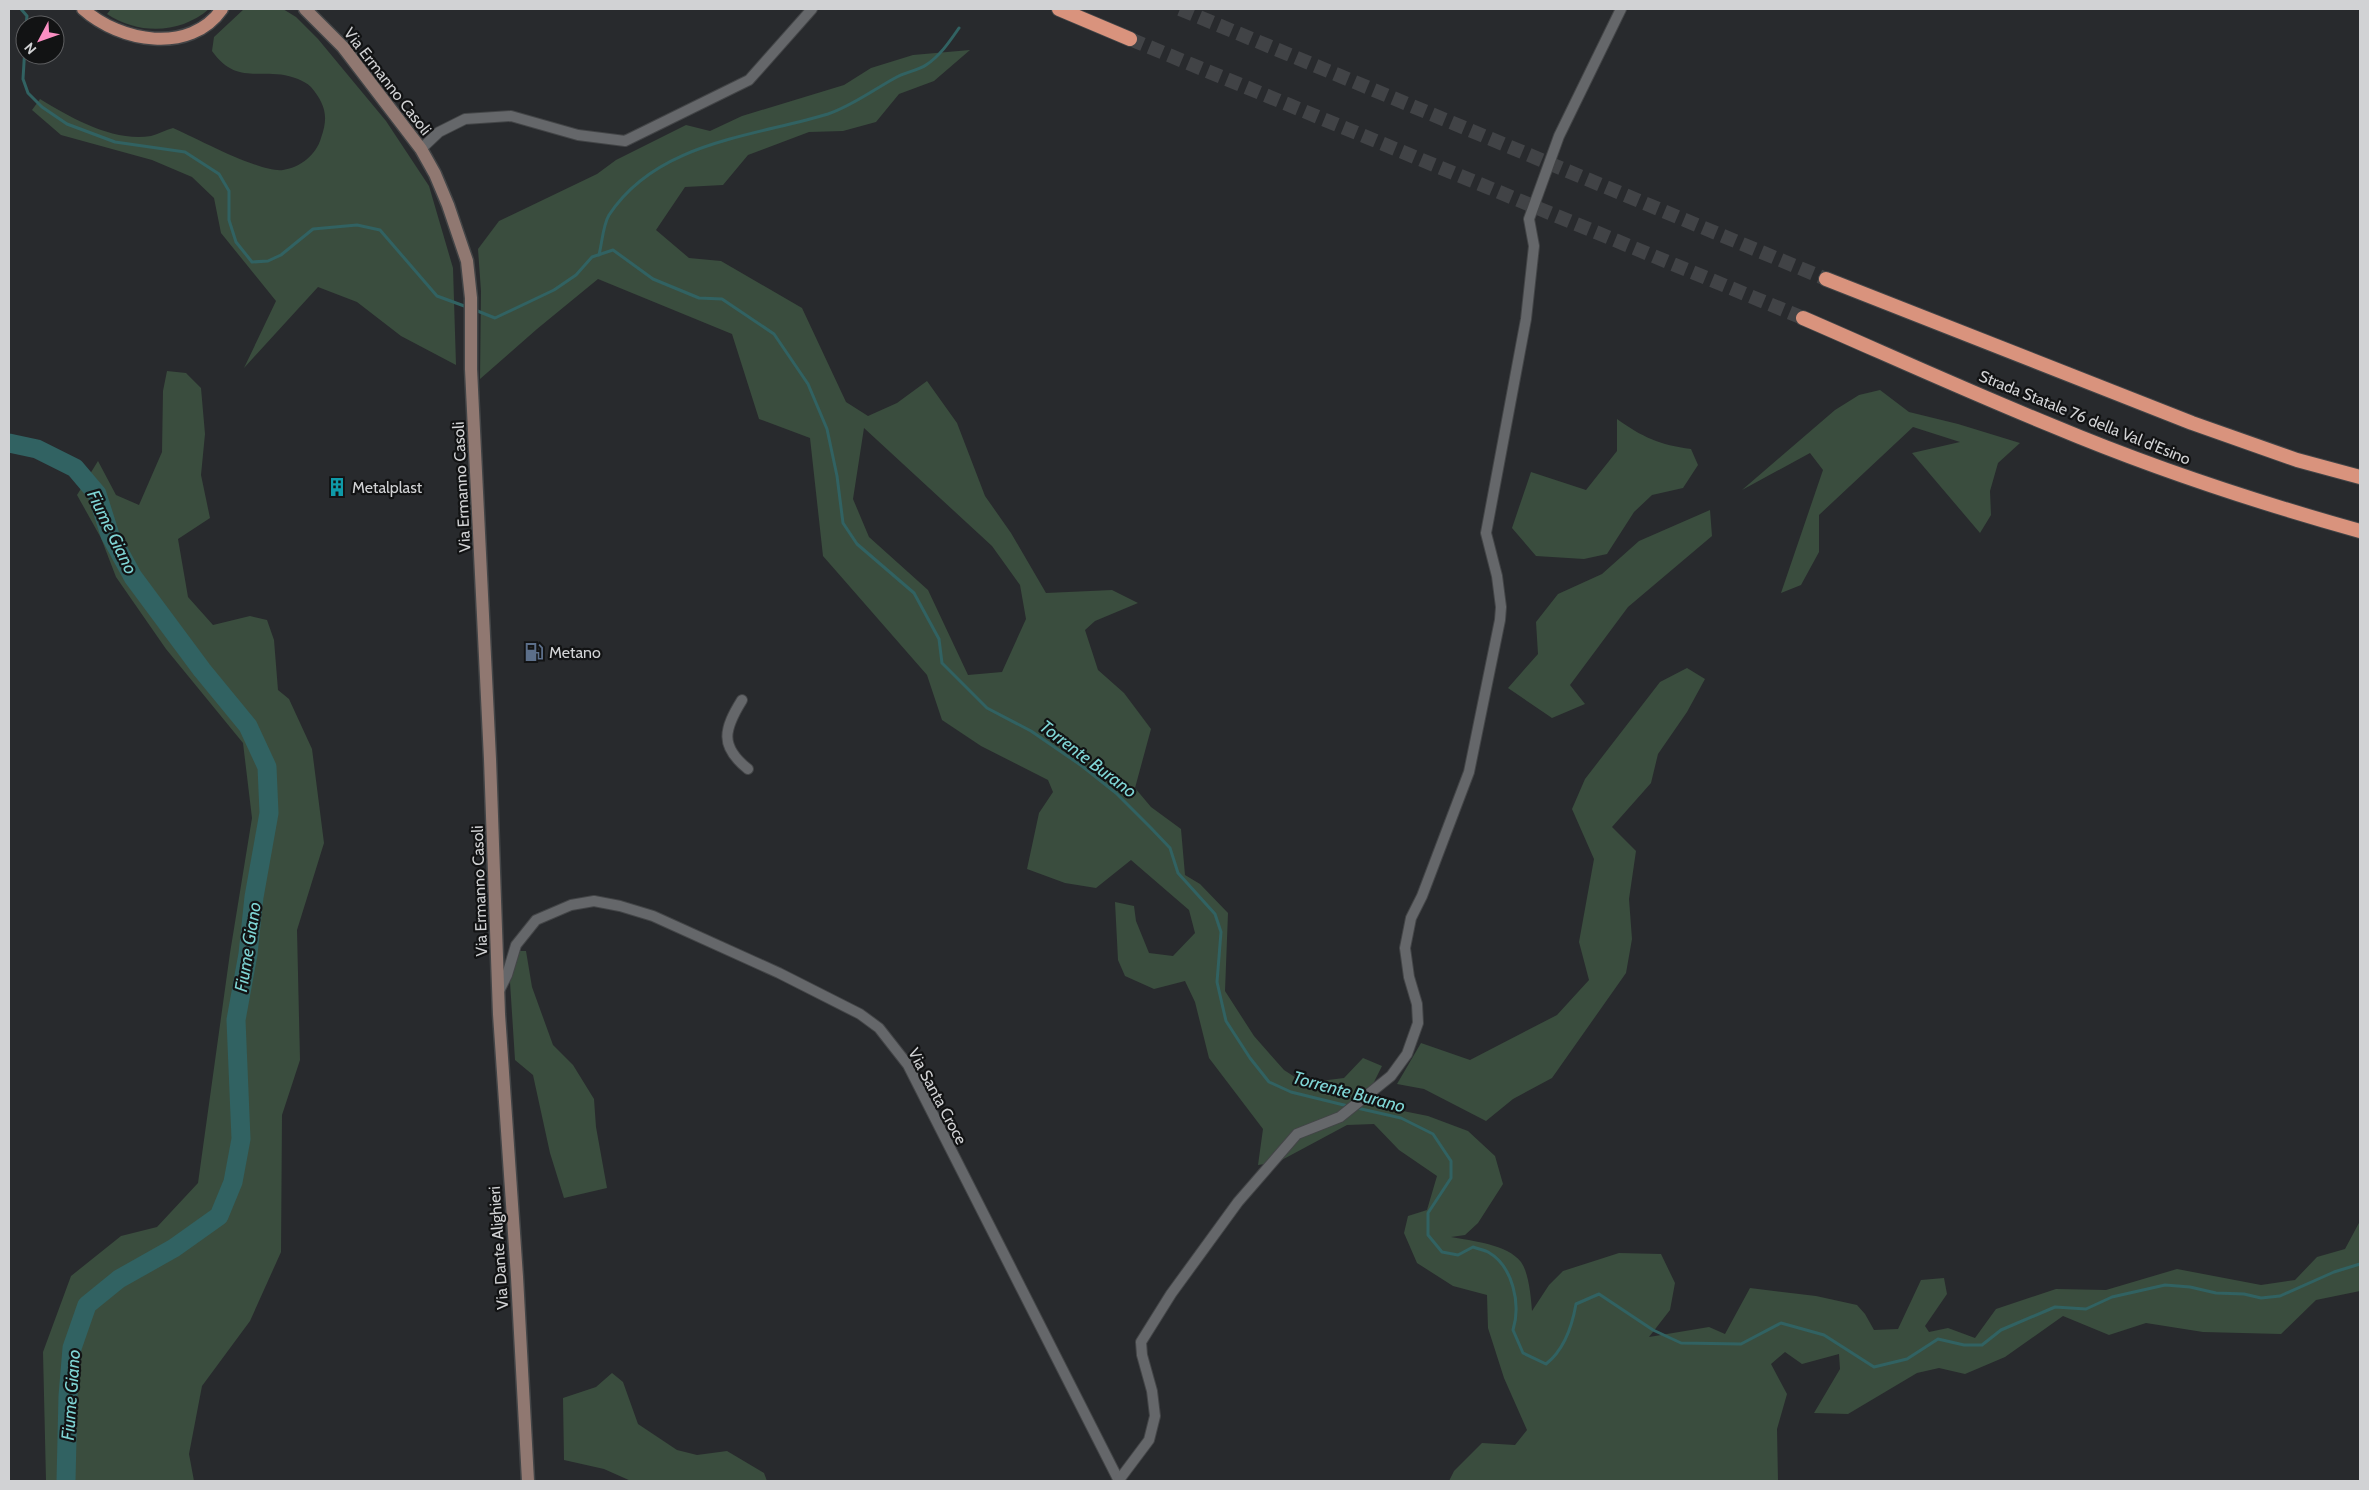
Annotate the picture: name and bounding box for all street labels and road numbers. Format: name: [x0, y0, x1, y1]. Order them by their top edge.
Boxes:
street label: Via Ermanno Casoli: [340, 24, 435, 139]
street label: Strada Statale 76 della Val d'Esino: [1976, 366, 2194, 469]
street label: Via Ermanno Casoli: [449, 421, 474, 553]
street label: Via Ermanno Casoli: [468, 825, 491, 957]
street label: Via Santa Croce: [904, 1045, 971, 1148]
street label: Via Dante Alighieri: [485, 1186, 512, 1310]

